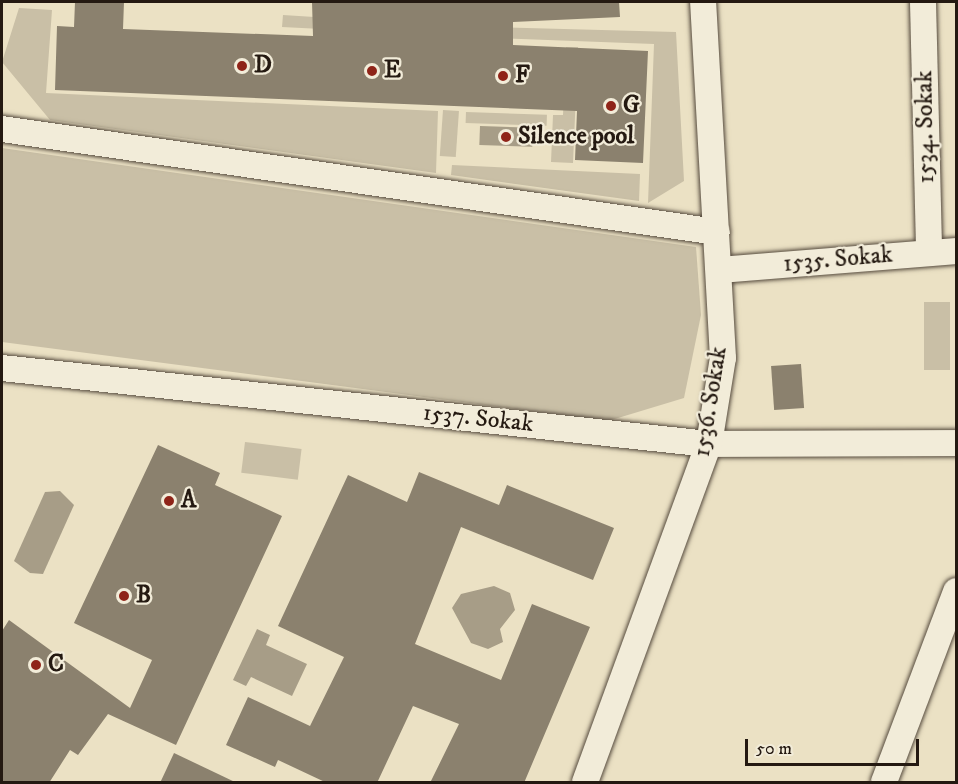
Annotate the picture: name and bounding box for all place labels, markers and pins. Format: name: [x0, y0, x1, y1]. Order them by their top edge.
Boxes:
place label: D: [254, 52, 272, 80]
place label: E: [384, 57, 401, 85]
marker: D: [235, 59, 249, 73]
place label: F: [515, 62, 530, 90]
marker: E: [365, 64, 379, 78]
marker: F: [496, 69, 510, 83]
place label: G: [623, 92, 640, 120]
marker: G: [604, 99, 618, 113]
place label: Silence pool: [518, 123, 634, 151]
marker: Silence pool: [499, 130, 513, 144]
place label: A: [181, 487, 196, 515]
marker: A: [162, 494, 176, 508]
place label: B: [136, 582, 151, 610]
marker: B: [117, 589, 131, 603]
place label: C: [48, 651, 64, 679]
marker: C: [29, 658, 43, 672]

